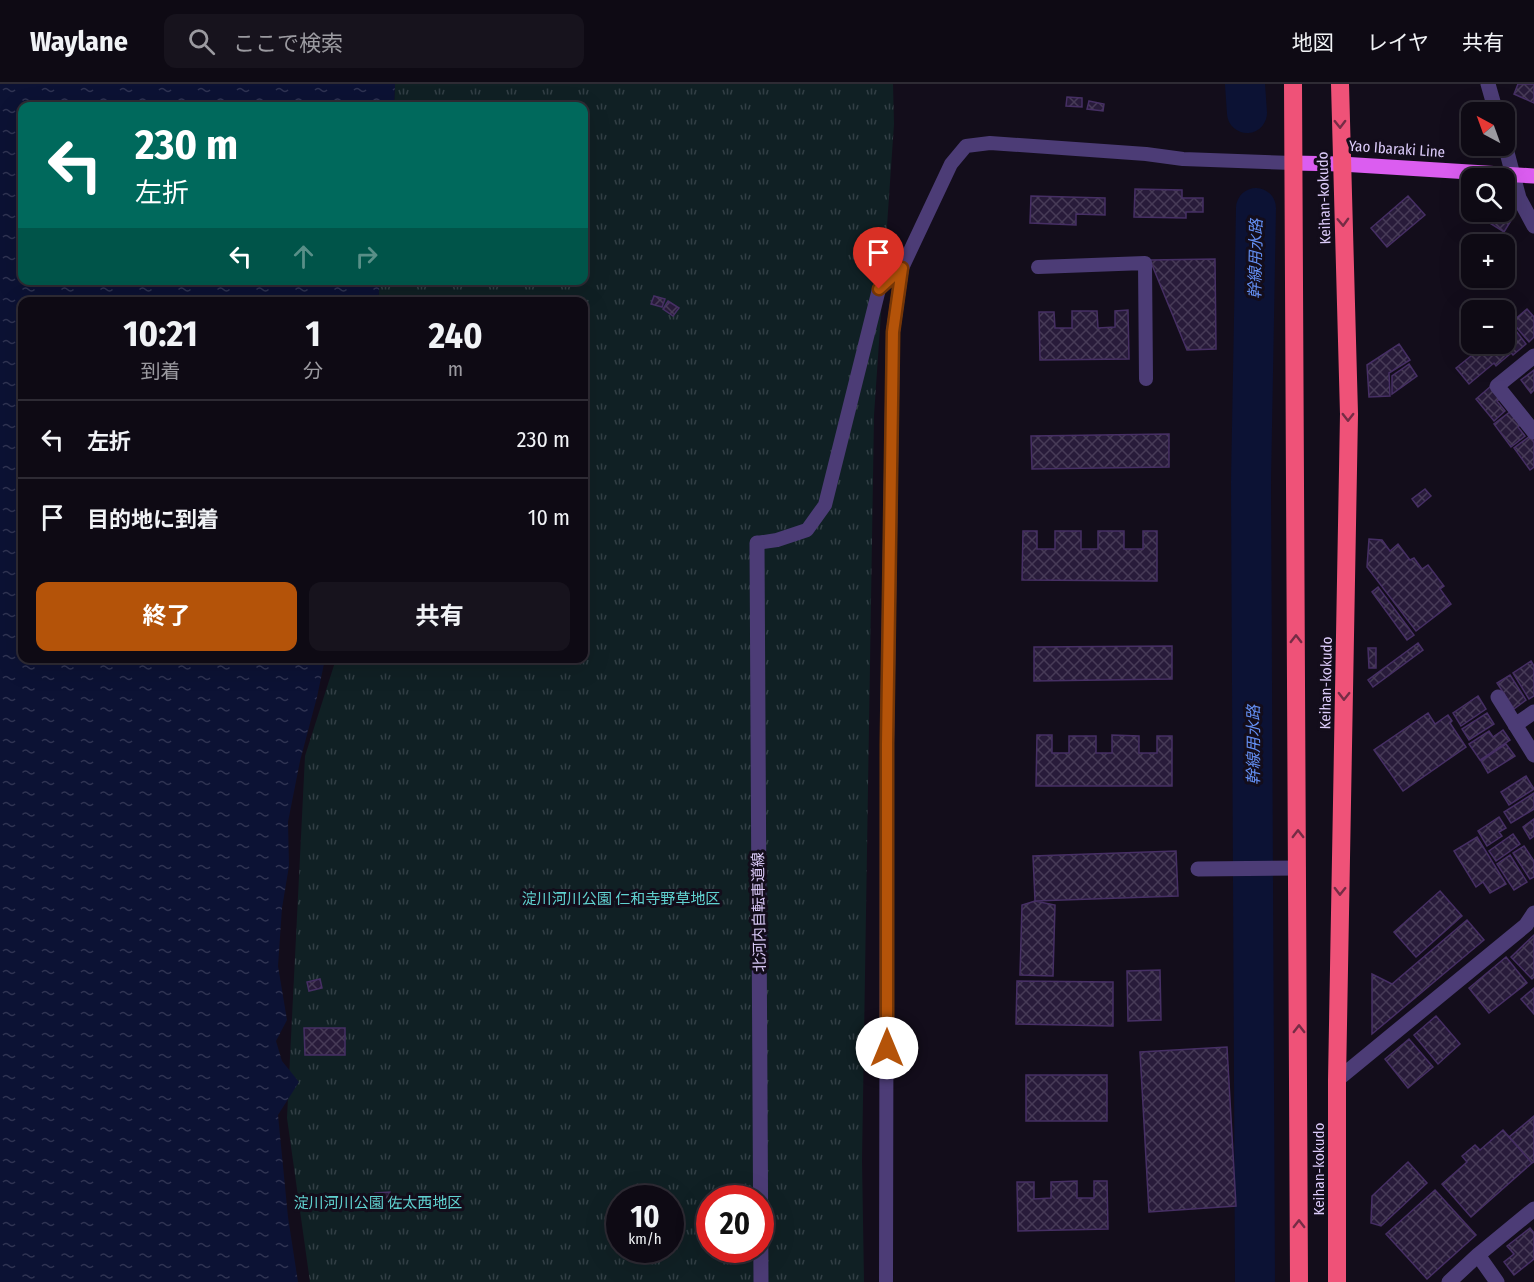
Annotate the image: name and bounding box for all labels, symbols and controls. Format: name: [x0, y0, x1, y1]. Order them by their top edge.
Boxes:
search box: [164, 14, 584, 68]
text: Waylane: [30, 25, 128, 58]
icon: search: [185, 25, 218, 58]
text: ここで検索: [233, 30, 343, 57]
text: 地図: [1292, 30, 1334, 56]
text: レイヤ: [1367, 30, 1429, 56]
text: 共有: [1462, 30, 1504, 56]
north arrow: [1461, 102, 1515, 156]
map controls: [1461, 102, 1515, 354]
one-way arrow: [1334, 119, 1347, 128]
text: 230 m: [135, 120, 238, 170]
icon: left: [36, 126, 114, 204]
street label: Yao Ibaraki Line: [1348, 137, 1446, 161]
street label: Keihan-kokudo: [1313, 151, 1335, 245]
button: search: [1461, 168, 1515, 222]
text: 左折: [135, 177, 189, 209]
water label: 幹線用水路: [1245, 217, 1266, 299]
one-way arrow: [1337, 218, 1349, 227]
pin: [853, 227, 904, 289]
button: +: [1461, 234, 1515, 288]
icon: arrive: [862, 236, 895, 269]
icon: left: [224, 240, 257, 273]
icon: ahead: [287, 240, 320, 273]
icon: right: [350, 240, 383, 273]
button: −: [1461, 300, 1515, 354]
text: 10:21: [123, 312, 198, 356]
text: 1: [306, 312, 321, 356]
text: 240: [429, 314, 483, 358]
text: m: [448, 357, 463, 381]
text: 到着: [141, 359, 181, 383]
text: 分: [303, 359, 323, 383]
one-way arrow: [1342, 413, 1354, 422]
icon: left: [36, 423, 69, 456]
text: 230 m: [517, 426, 570, 453]
text: 左折: [87, 428, 131, 455]
icon: arrive: [36, 501, 69, 534]
text: 10 m: [528, 504, 570, 531]
text: 目的地に到着: [87, 506, 219, 533]
button: 終了: [36, 582, 297, 651]
button: 共有: [309, 582, 570, 651]
one-way arrow: [1290, 634, 1303, 643]
street label: Keihan-kokudo: [1316, 636, 1336, 730]
one-way arrow: [1337, 692, 1350, 701]
water label: 幹線用水路: [1244, 703, 1263, 785]
one-way arrow: [1292, 829, 1304, 838]
street label: 北河内自転車道線: [749, 852, 769, 972]
one-way arrow: [1334, 887, 1346, 896]
park label: 淀川河川公園 仁和寺野草地区: [522, 890, 720, 908]
position arrow: [855, 1016, 919, 1080]
one-way arrow: [1293, 1024, 1305, 1033]
street label: Keihan-kokudo: [1310, 1122, 1328, 1216]
speed limit sign: 20: [696, 1185, 774, 1263]
park label: 淀川河川公園 佐太西地区: [294, 1194, 462, 1212]
text: 10: [630, 1199, 660, 1235]
one-way arrow: [1293, 1219, 1305, 1228]
text: km/h: [628, 1230, 662, 1248]

